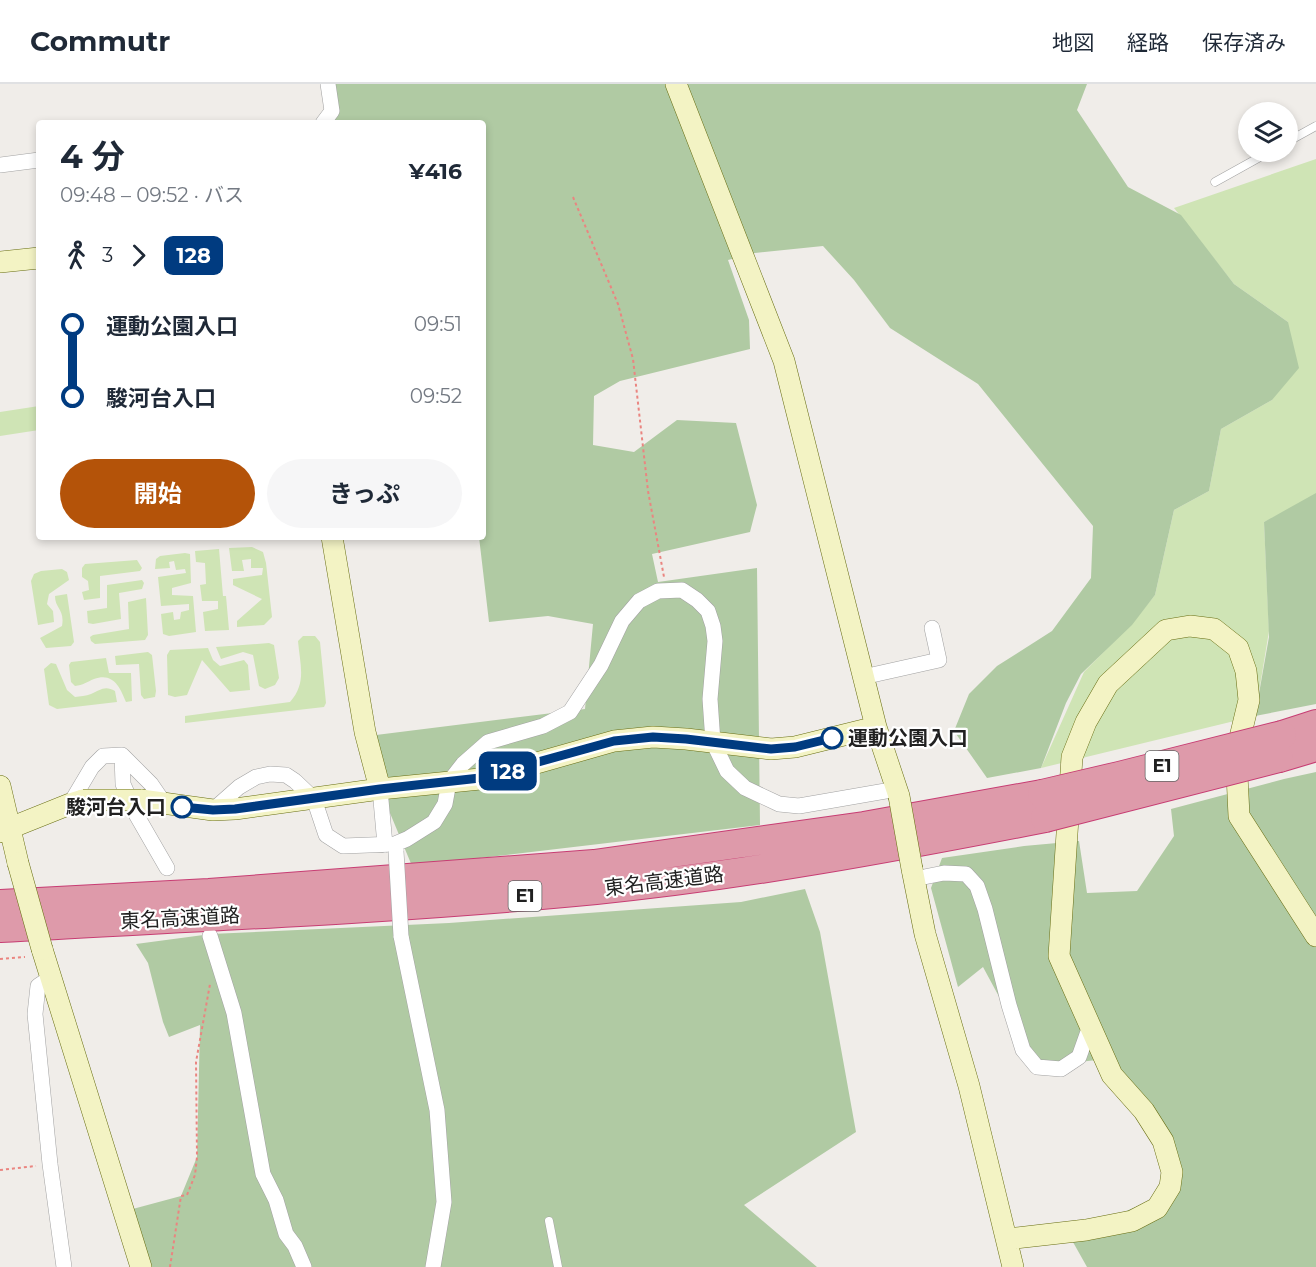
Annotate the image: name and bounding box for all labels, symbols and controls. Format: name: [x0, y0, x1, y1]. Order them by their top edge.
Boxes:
text: Commutr: [30, 24, 170, 58]
text: 地図: [1052, 30, 1094, 55]
text: 経路: [1127, 30, 1169, 55]
text: 保存済み: [1202, 30, 1286, 55]
map controls: [1238, 102, 1298, 162]
button: layers: [1238, 102, 1298, 162]
text: 4 分: [60, 136, 125, 176]
text: ¥416: [409, 158, 462, 185]
text: 09:48 – 09:52 · バス: [60, 183, 244, 207]
icon: walk: [60, 239, 93, 272]
icon: forward: [122, 239, 155, 272]
text: 3: [102, 243, 113, 267]
text: 128: [176, 243, 211, 268]
text: 09:51: [414, 312, 462, 336]
text: 運動公園入口: [106, 313, 238, 340]
text: 09:52: [410, 384, 462, 408]
text: 駿河台入口: [106, 385, 216, 412]
button: 開始: [60, 459, 255, 528]
button: きっぷ: [267, 459, 462, 528]
place label: 運動公園入口: [848, 726, 968, 750]
marker: 運動公園入口: [821, 727, 843, 749]
road number: E1: [1146, 751, 1178, 781]
line badge: 128: [474, 752, 542, 790]
text: 128: [491, 759, 525, 784]
place label: 駿河台入口: [66, 795, 166, 819]
marker: 駿河台入口: [171, 796, 193, 818]
street label: 東名高速道路: [603, 862, 725, 900]
road number: E1: [508, 881, 542, 911]
street label: 東名高速道路: [119, 903, 241, 933]

